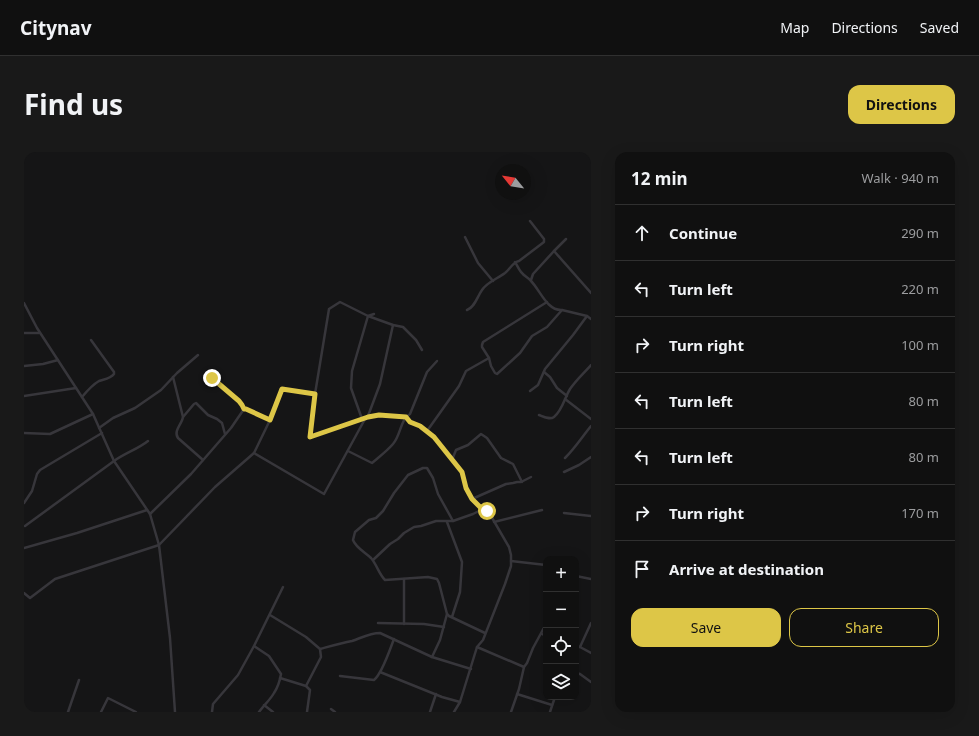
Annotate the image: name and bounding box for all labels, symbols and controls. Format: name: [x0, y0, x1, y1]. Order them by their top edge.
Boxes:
text: Citynav: [20, 15, 92, 41]
text: Map: [780, 18, 809, 37]
text: Directions: [831, 18, 898, 37]
text: Saved: [920, 18, 959, 37]
text: Find us: [24, 85, 123, 123]
button: Directions: [848, 85, 955, 124]
north arrow: [495, 164, 531, 200]
text: 12 min: [631, 167, 688, 190]
text: Walk · 940 m: [861, 169, 939, 187]
icon: ahead: [631, 222, 653, 244]
text: Continue: [669, 223, 737, 243]
text: 290 m: [901, 224, 939, 242]
icon: left: [631, 278, 653, 300]
text: Turn left: [669, 279, 733, 299]
text: 220 m: [901, 280, 939, 298]
icon: right: [631, 334, 653, 356]
text: Turn right: [669, 335, 744, 355]
text: 100 m: [901, 336, 939, 354]
route end: [203, 369, 221, 387]
icon: left: [631, 390, 653, 412]
text: Turn left: [669, 391, 733, 411]
text: 80 m: [909, 392, 939, 410]
icon: left: [631, 446, 653, 468]
text: Turn left: [669, 447, 733, 467]
text: 80 m: [909, 448, 939, 466]
route start: [478, 502, 496, 520]
icon: right: [631, 502, 653, 524]
text: Turn right: [669, 503, 744, 523]
text: 170 m: [901, 504, 939, 522]
map controls: [543, 556, 579, 700]
button: +: [543, 556, 579, 592]
icon: arrive: [631, 558, 653, 580]
text: Arrive at destination: [669, 559, 824, 579]
button: −: [543, 592, 579, 628]
button: Save: [631, 608, 781, 647]
button: Share: [789, 608, 939, 647]
button: locate: [543, 628, 579, 664]
button: layers: [543, 664, 579, 700]

